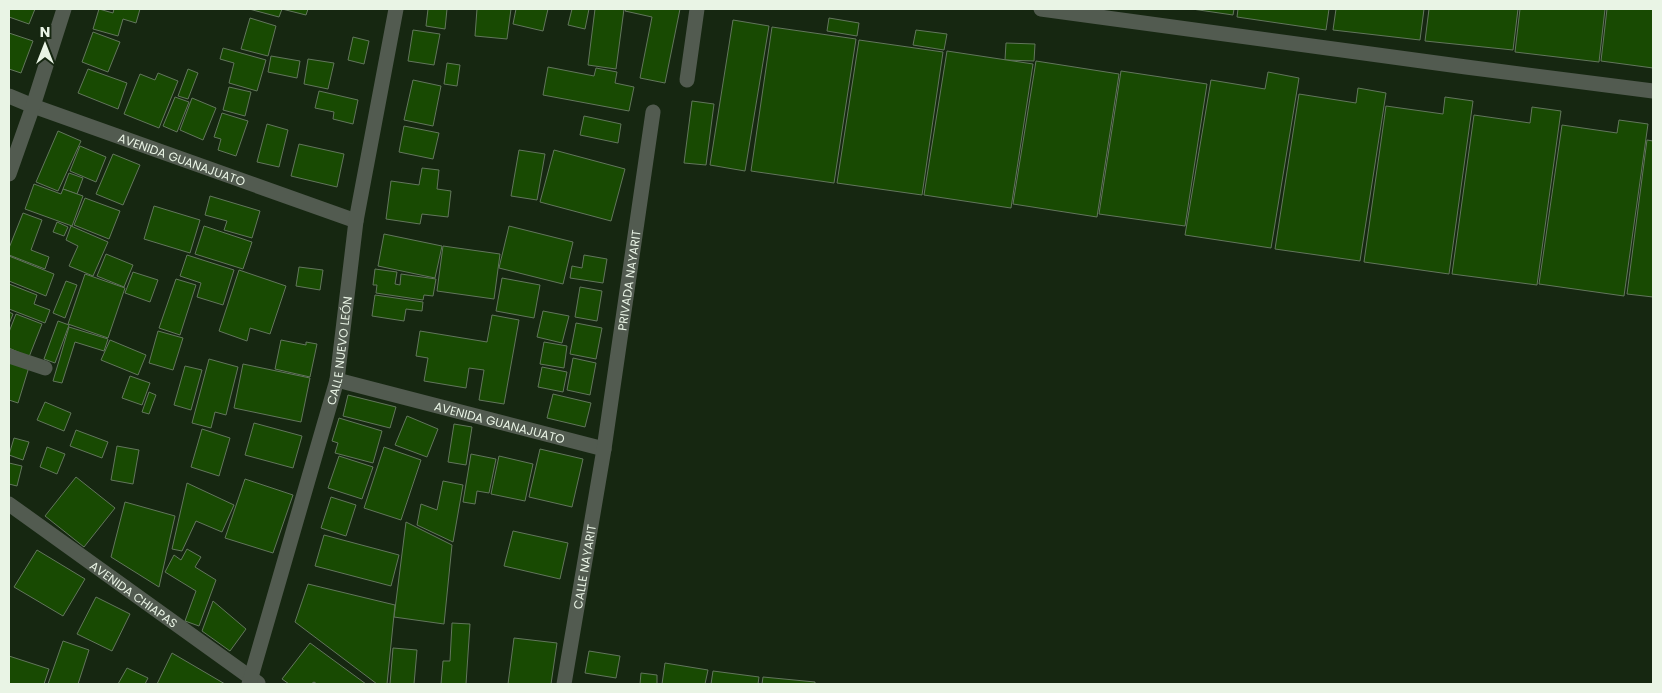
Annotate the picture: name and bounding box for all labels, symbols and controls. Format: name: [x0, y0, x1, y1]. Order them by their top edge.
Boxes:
north arrow: [20, 20, 70, 70]
text: N: [40, 22, 50, 42]
street label: AVENIDA GUANAJUATO: [116, 128, 248, 190]
street label: PRIVADA NAYARIT: [613, 228, 644, 332]
street label: CALLE NUEVO LEÓN: [322, 295, 355, 407]
street label: AVENIDA GUANAJUATO: [433, 397, 567, 447]
street label: CALLE NAYARIT: [568, 523, 600, 610]
street label: AVENIDA CHIAPAS: [87, 557, 181, 631]

